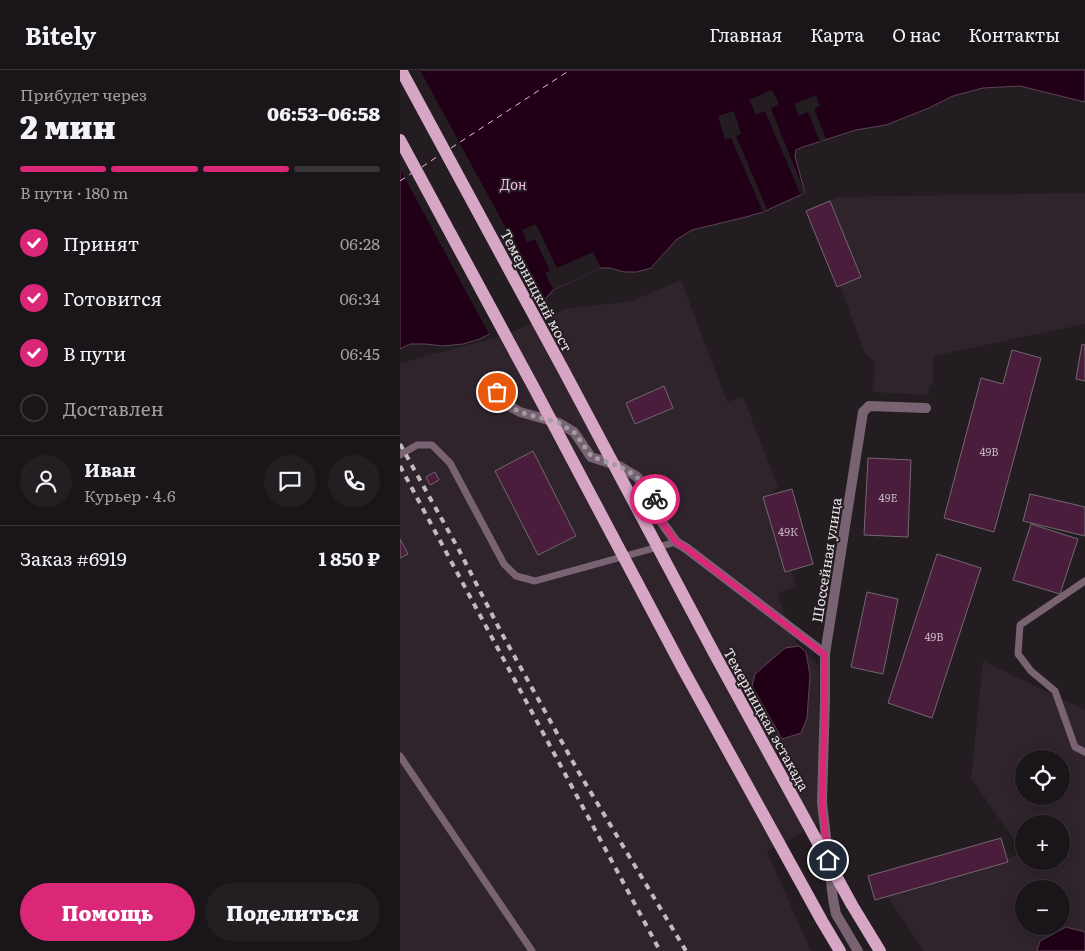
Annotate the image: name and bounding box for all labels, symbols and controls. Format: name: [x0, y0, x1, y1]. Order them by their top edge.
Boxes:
text: Bitely: [25, 17, 96, 52]
text: Главная: [709, 21, 782, 48]
text: Карта: [810, 21, 864, 48]
text: О нас: [892, 21, 940, 48]
text: Контакты: [968, 21, 1060, 48]
text: Прибудет через: [20, 82, 147, 106]
text: 06:53–06:58: [267, 99, 380, 127]
text: 2 мин: [20, 101, 116, 149]
water label: Дон: [499, 172, 527, 195]
text: В пути · 180 m: [20, 180, 128, 204]
street label: Темерницкий мост: [496, 225, 578, 355]
icon: check: [20, 229, 48, 257]
text: Принят: [63, 229, 139, 257]
text: 06:28: [340, 231, 380, 255]
icon: check: [20, 284, 48, 312]
text: Готовится: [63, 284, 162, 312]
text: 06:34: [340, 286, 380, 310]
icon: check: [20, 339, 48, 367]
text: В пути: [63, 339, 126, 367]
text: 06:45: [340, 341, 380, 365]
pin: [476, 371, 518, 413]
icon: bag: [483, 378, 511, 406]
text: Доставлен: [63, 394, 164, 422]
house number: 49В: [979, 443, 999, 459]
button: person: [20, 455, 72, 507]
text: Иван: [84, 455, 136, 483]
button: chat: [264, 455, 316, 507]
button: phone: [328, 455, 380, 507]
courier: [630, 474, 680, 524]
text: Курьер · 4.6: [84, 483, 176, 507]
icon: bike: [641, 485, 669, 513]
house number: 49Е: [879, 489, 897, 505]
street label: Шоссейная улица: [806, 496, 846, 624]
house number: 49К: [778, 523, 798, 539]
text: Заказ #6919: [20, 544, 127, 572]
text: 1 850 ₽: [319, 544, 380, 572]
house number: 49В: [924, 628, 944, 644]
street label: Темерницкая эстакада: [719, 644, 815, 795]
map controls: [1015, 750, 1070, 935]
button: locate: [1015, 750, 1070, 805]
button: +: [1015, 815, 1070, 870]
pin: [807, 839, 849, 881]
icon: home: [814, 846, 842, 874]
button: −: [1015, 880, 1070, 935]
button: Помощь: [20, 883, 195, 941]
button: Поделиться: [205, 883, 380, 941]

